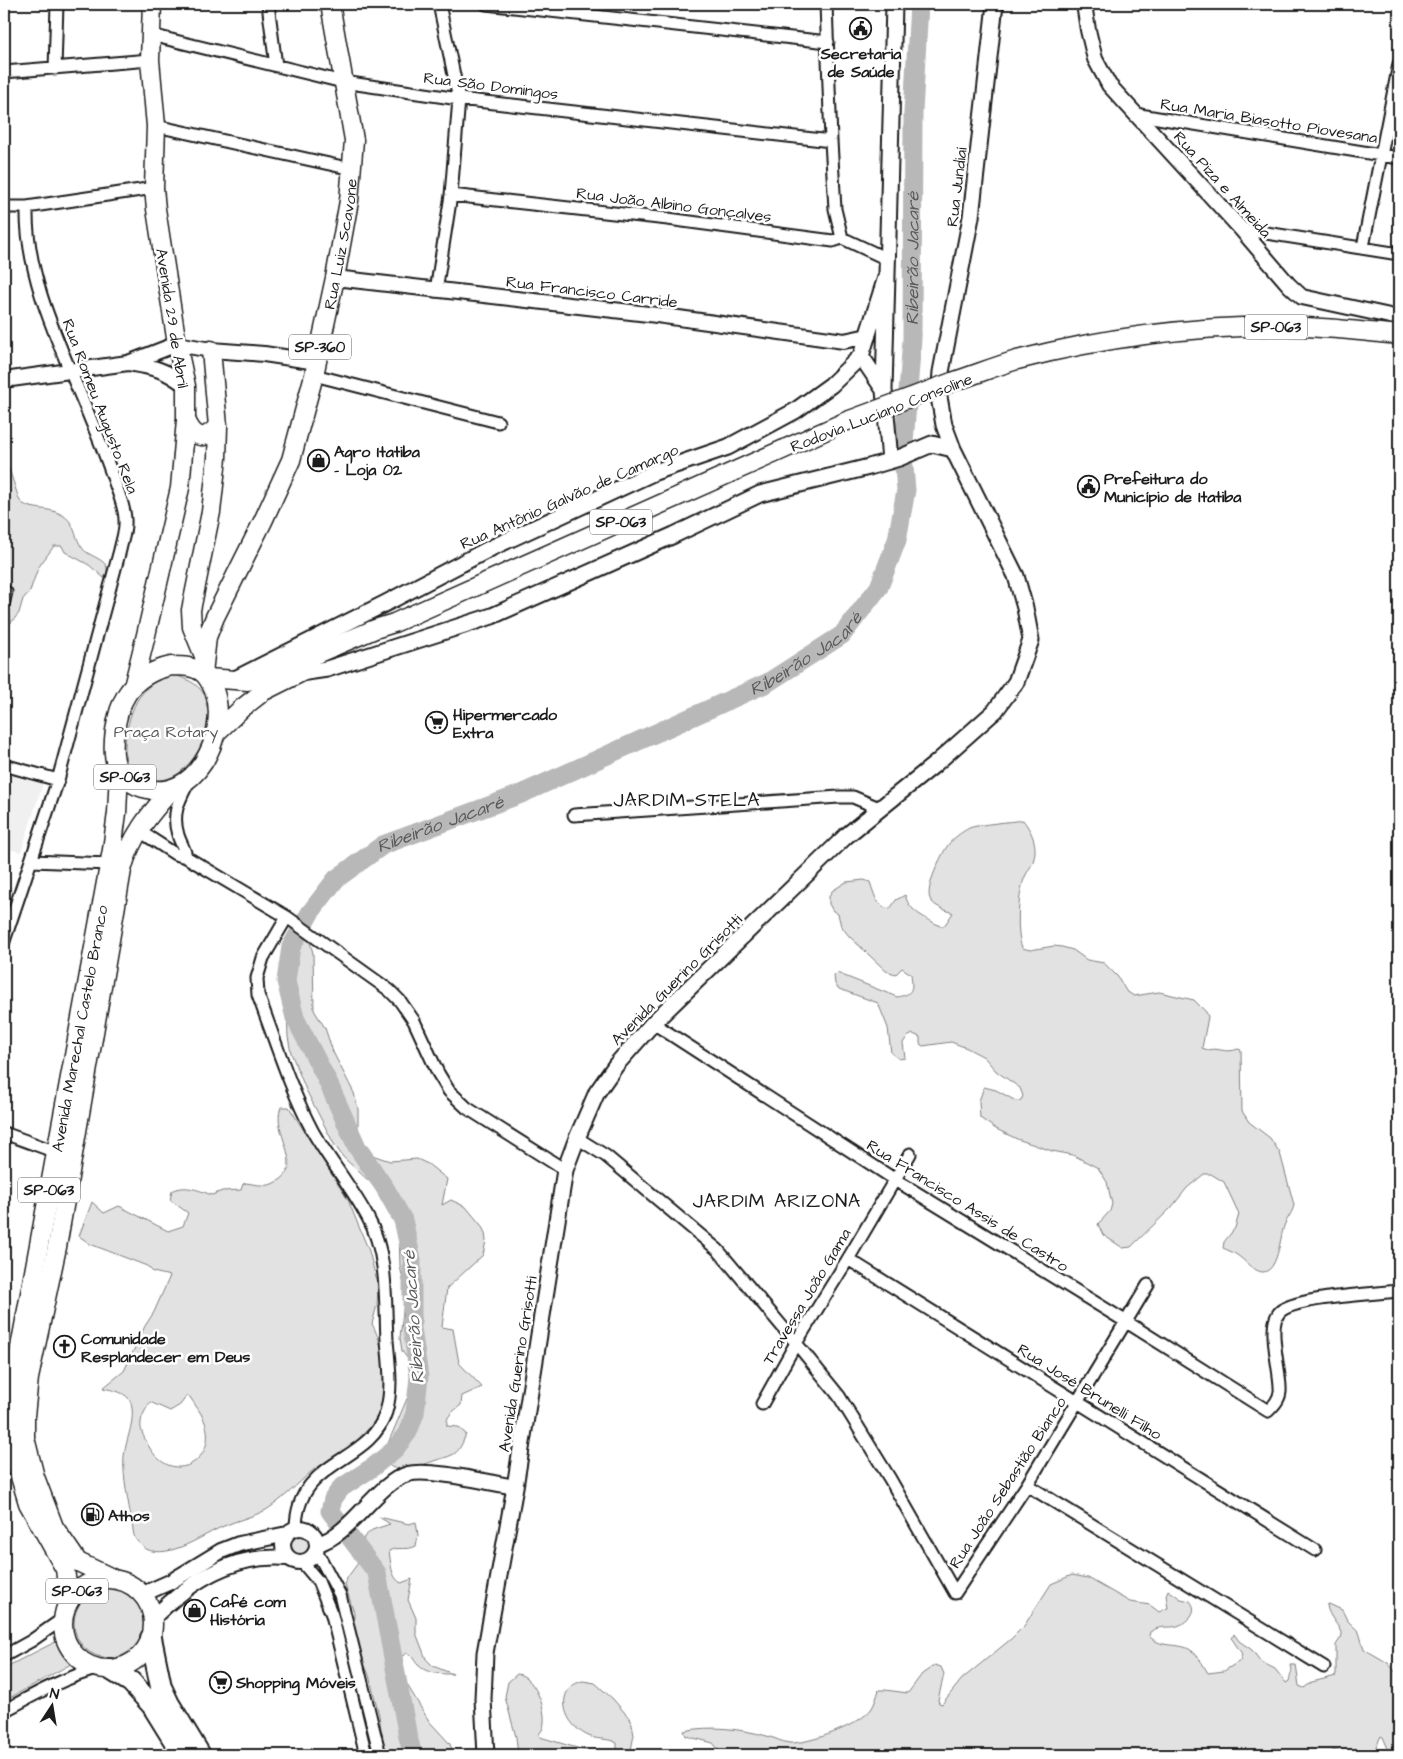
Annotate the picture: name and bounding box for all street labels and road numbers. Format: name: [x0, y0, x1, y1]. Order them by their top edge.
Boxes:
street label: Rua São Domingos: [422, 67, 559, 106]
street label: Rua Maria Biasotto Piovesana: [1159, 93, 1379, 149]
street label: Rua Piza e Almeida: [1168, 126, 1276, 243]
street label: Rua Jundiaí: [941, 146, 973, 228]
street label: Rua Luiz Scavone: [319, 177, 363, 312]
street label: Rua João Albino Gonçalves: [575, 182, 773, 228]
street label: Avenida 29 de Abril: [150, 247, 194, 390]
street label: Rua Francisco Carride: [505, 271, 679, 313]
road number: SP-063: [1245, 314, 1307, 340]
street label: Rua Romeu Augusto Rela: [56, 316, 144, 497]
road number: SP-360: [289, 334, 351, 360]
street label: Rodovia Luciano Consoline: [787, 368, 976, 458]
street label: Rua Antônio Galvão de Camargo: [457, 439, 682, 556]
road number: SP-063: [590, 510, 652, 534]
road number: SP-063: [94, 764, 156, 790]
street label: Avenida Marechal Castelo Branco: [46, 904, 114, 1154]
street label: Avenida Guerino Grisotti: [606, 909, 748, 1050]
street label: Rua Francisco Assis de Castro: [862, 1134, 1073, 1277]
road number: SP-063: [18, 1178, 80, 1202]
street label: Travessa João Gama: [757, 1224, 856, 1369]
street label: Avenida Guerino Grisotti: [493, 1274, 543, 1454]
street label: Rua José Brunelli Filho: [1013, 1338, 1166, 1445]
street label: Rua João Sebastião Bianco: [944, 1392, 1072, 1573]
road number: SP-063: [46, 1578, 108, 1604]

